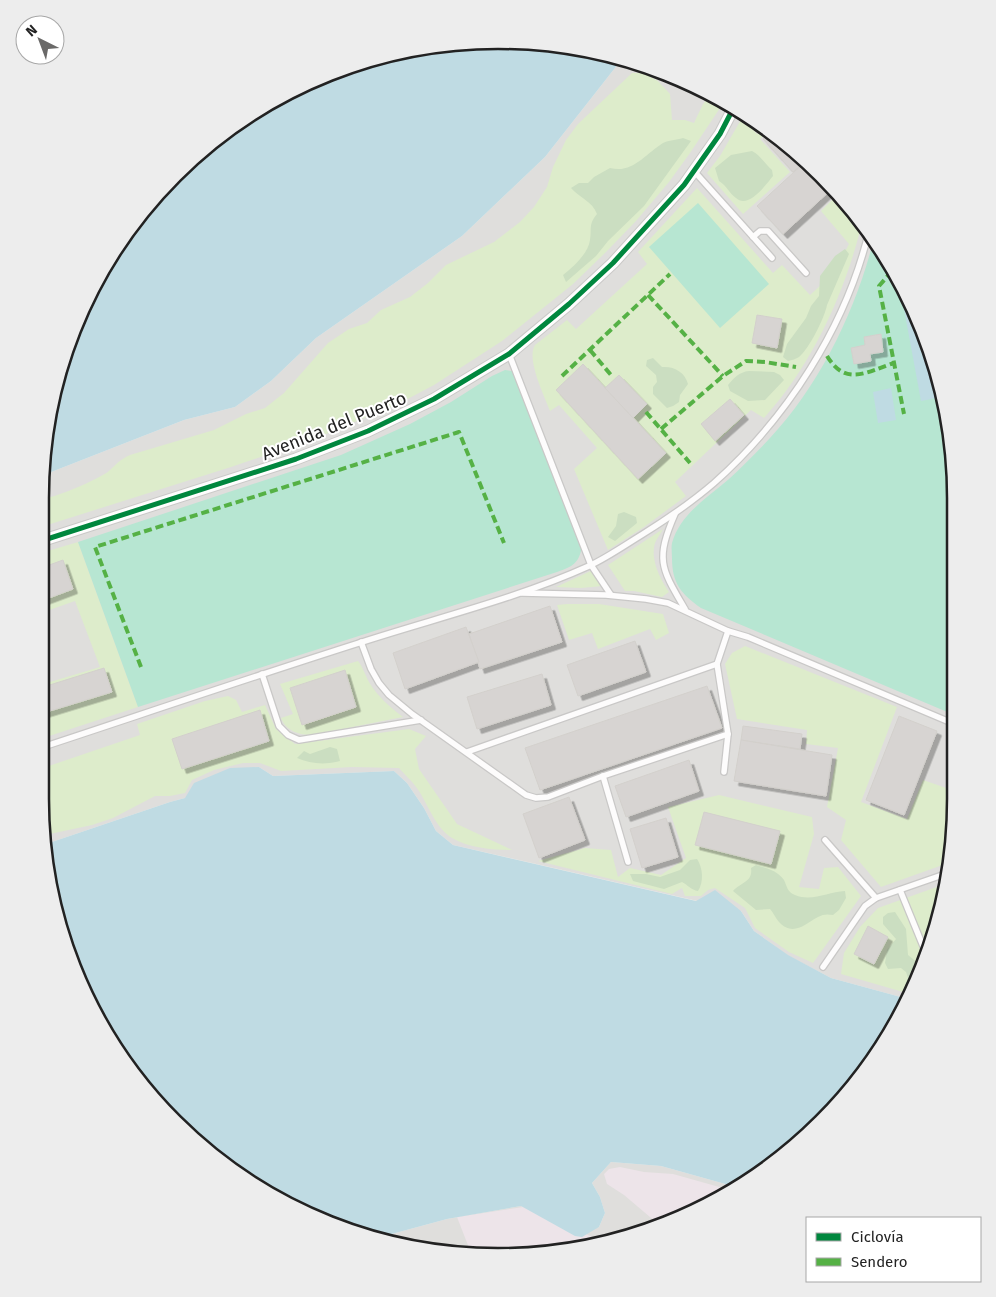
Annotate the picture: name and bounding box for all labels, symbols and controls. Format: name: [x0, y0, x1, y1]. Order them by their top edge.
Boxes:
north arrow: [15, 15, 65, 65]
text: N: [22, 21, 41, 40]
street label: Avenida del Puerto: [258, 387, 410, 465]
legend: [806, 1217, 981, 1282]
text: Ciclovía: [851, 1228, 904, 1246]
text: Sendero: [851, 1253, 907, 1271]

